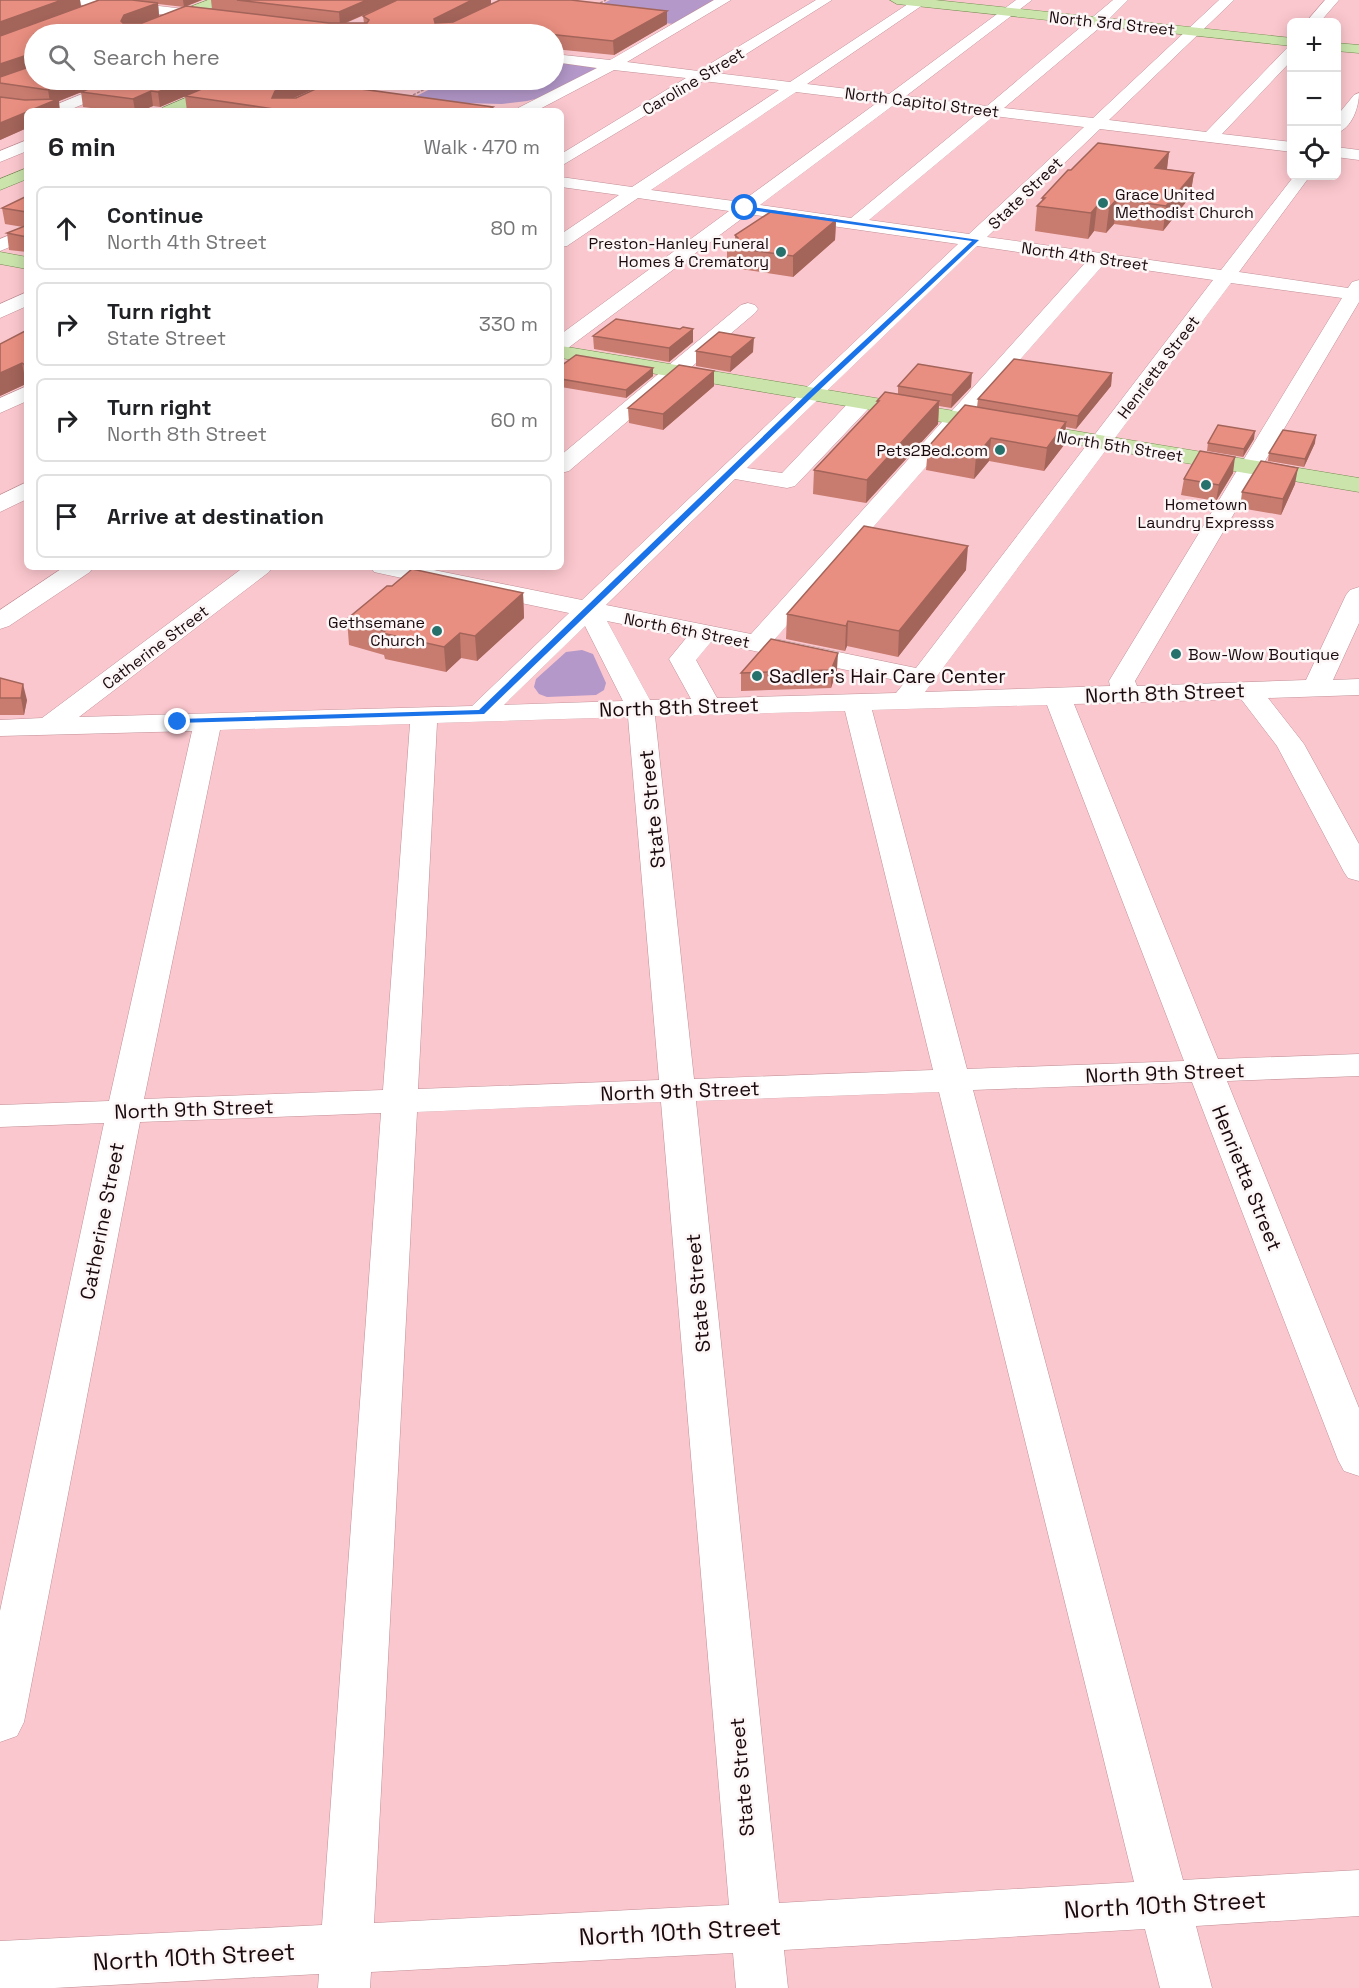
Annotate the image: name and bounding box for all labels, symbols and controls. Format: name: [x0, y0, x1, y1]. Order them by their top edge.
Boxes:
street label: North 3rd Street: [1048, 6, 1176, 41]
map controls: [1287, 18, 1341, 180]
button: +: [1287, 18, 1341, 72]
search box: [24, 24, 564, 90]
icon: search: [45, 41, 78, 74]
text: Search here: [93, 43, 220, 71]
street label: Caroline Street: [638, 43, 748, 120]
button: −: [1287, 72, 1341, 126]
street label: North Capitol Street: [844, 83, 1000, 122]
button: locate: [1287, 126, 1341, 180]
text: 6 min: [48, 130, 116, 164]
text: Walk · 470 m: [423, 134, 540, 160]
street label: State Street: [984, 153, 1067, 234]
place label: Grace United Methodist Church: [1115, 184, 1254, 223]
route start: [731, 194, 757, 220]
marker: Grace United Methodist Church: [1096, 196, 1110, 210]
text: Continue: [107, 201, 203, 229]
icon: ahead: [50, 212, 83, 245]
text: 80 m: [490, 215, 538, 241]
text: North 4th Street: [107, 229, 267, 255]
place label: Preston-Hanley Funeral Homes & Crematory: [588, 233, 769, 272]
street label: North 4th Street: [1020, 237, 1150, 276]
marker: Preston-Hanley Funeral Homes & Crematory: [774, 245, 788, 259]
text: Turn right: [107, 297, 212, 325]
icon: right: [50, 308, 83, 341]
text: 330 m: [479, 311, 538, 337]
street label: Henrietta Street: [1113, 311, 1204, 423]
text: State Street: [107, 325, 226, 351]
text: Turn right: [107, 393, 212, 421]
icon: right: [50, 404, 83, 437]
text: 60 m: [491, 407, 538, 433]
text: North 8th Street: [107, 421, 267, 447]
street label: North 5th Street: [1055, 426, 1185, 467]
place label: Pets2Bed.com: [877, 440, 988, 461]
marker: Pets2Bed.com: [993, 443, 1007, 457]
marker: Hometown Laundry Expresss: [1199, 478, 1213, 492]
place label: Hometown Laundry Expresss: [1138, 494, 1274, 533]
icon: arrive: [50, 500, 83, 533]
text: Arrive at destination: [107, 502, 324, 530]
street label: Catherine Street: [98, 601, 213, 694]
street label: North 6th Street: [622, 608, 752, 653]
place label: Gethsemane Church: [328, 612, 425, 651]
marker: Gethsemane Church: [430, 624, 444, 638]
place label: Bow-Wow Boutique: [1188, 644, 1339, 665]
marker: Bow-Wow Boutique: [1169, 647, 1183, 661]
place label: Sadler's Hair Care Center: [769, 663, 1006, 689]
marker: Sadler's Hair Care Center: [750, 669, 764, 683]
street label: North 8th Street: [1085, 677, 1245, 709]
street label: North 8th Street: [599, 691, 759, 723]
route end: [164, 708, 190, 734]
street label: State Street: [633, 748, 671, 870]
street label: North 9th Street: [1085, 1057, 1245, 1089]
street label: North 9th Street: [600, 1075, 760, 1107]
street label: North 9th Street: [114, 1093, 274, 1125]
street label: Henrietta Street: [1206, 1101, 1288, 1255]
street label: Catherine Street: [74, 1140, 130, 1302]
street label: State Street: [680, 1232, 716, 1354]
street label: State Street: [724, 1716, 760, 1838]
street label: North 10th Street: [1063, 1884, 1267, 1925]
street label: North 10th Street: [578, 1911, 782, 1952]
street label: North 10th Street: [92, 1936, 296, 1977]

